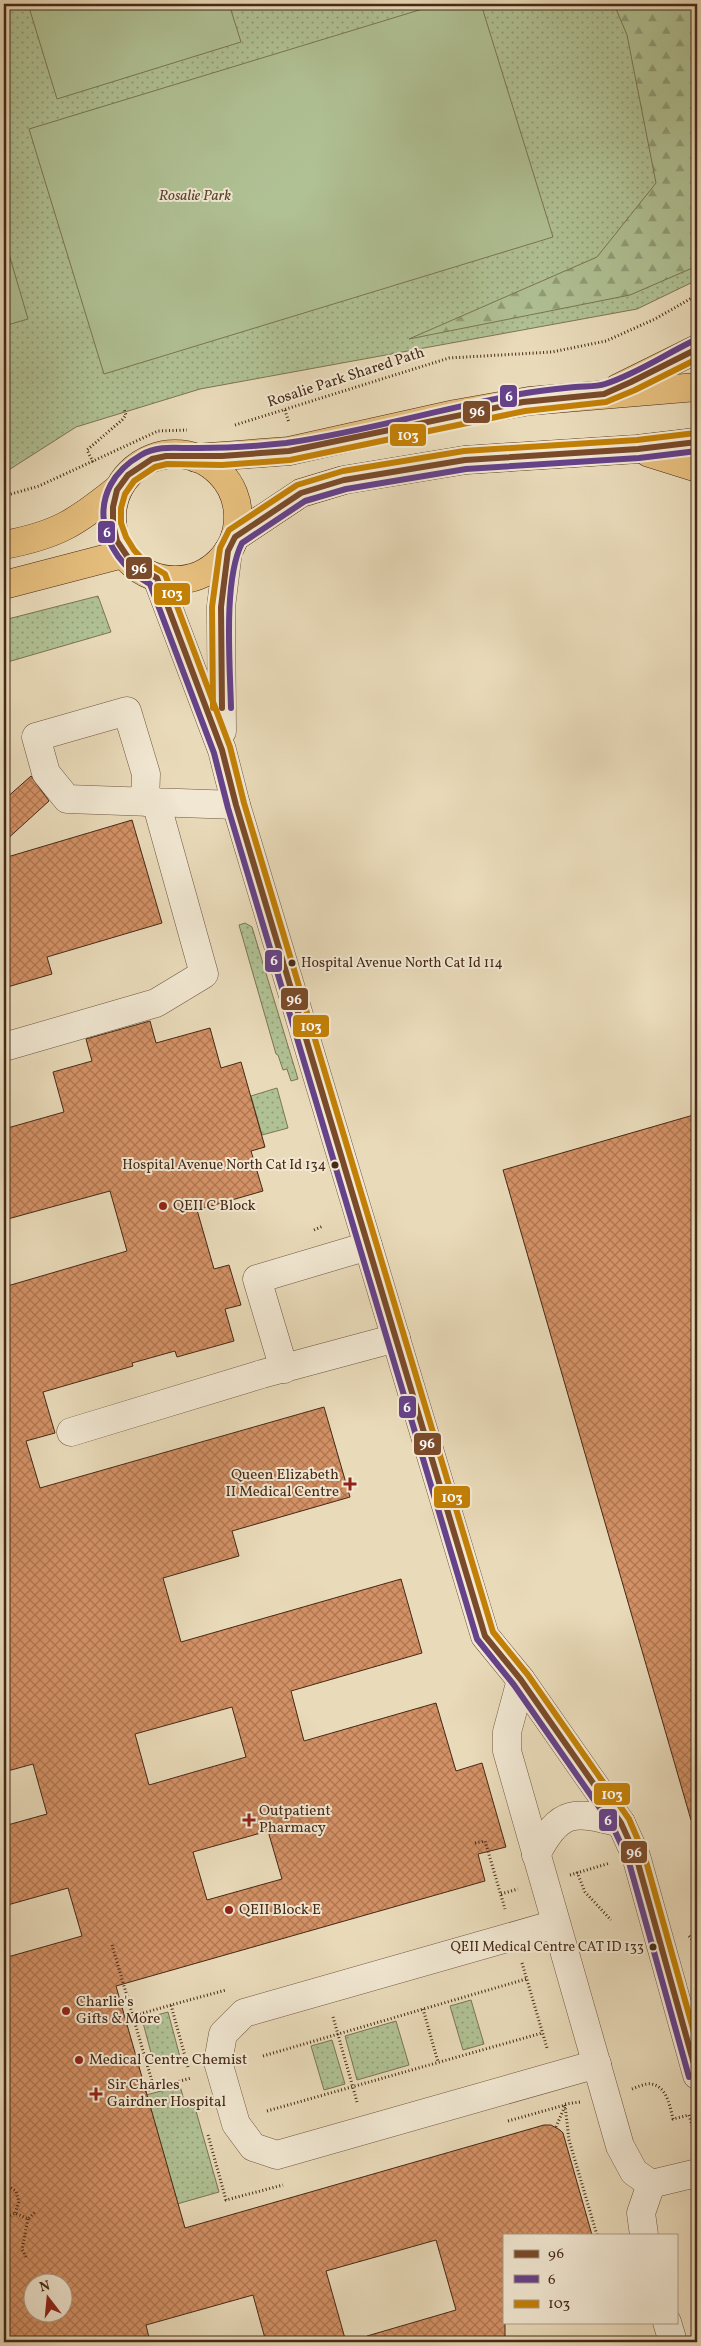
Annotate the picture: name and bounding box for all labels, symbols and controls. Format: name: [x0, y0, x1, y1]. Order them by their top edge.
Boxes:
park label: Rosalie Park: [159, 186, 231, 207]
street label: Rosalie Park Shared Path: [265, 343, 427, 413]
line badge: 6: [499, 384, 518, 408]
text: 6: [505, 388, 513, 407]
line badge: 96: [462, 400, 491, 424]
text: 96: [469, 403, 485, 422]
line badge: 103: [389, 423, 427, 447]
text: 103: [397, 427, 419, 446]
line badge: 6: [97, 520, 116, 544]
text: 6: [103, 524, 111, 543]
line badge: 96: [125, 556, 153, 580]
text: 96: [131, 560, 147, 579]
line badge: 103: [153, 582, 191, 606]
text: 103: [161, 585, 183, 604]
line badge: 6: [264, 949, 283, 973]
text: 6: [270, 952, 278, 971]
place label: Hospital Avenue North Cat Id 114: [301, 954, 503, 973]
marker: Hospital Avenue North Cat Id 114: [287, 958, 297, 968]
line badge: 96: [280, 987, 309, 1011]
text: 96: [286, 991, 302, 1010]
line badge: 103: [292, 1014, 330, 1038]
text: 103: [300, 1018, 322, 1037]
place label: Hospital Avenue North Cat Id 134: [122, 1156, 326, 1175]
marker: Hospital Avenue North Cat Id 134: [330, 1160, 340, 1170]
place label: QEII C Block: [173, 1196, 256, 1217]
marker: QEII C Block: [157, 1200, 169, 1212]
line badge: 6: [398, 1395, 417, 1419]
text: 6: [403, 1399, 411, 1418]
line badge: 96: [413, 1432, 442, 1456]
text: 96: [419, 1435, 435, 1454]
place label: Queen Elizabeth II Medical Centre: [225, 1465, 339, 1503]
marker: Queen Elizabeth II Medical Centre: [343, 1477, 357, 1491]
line badge: 103: [433, 1485, 471, 1509]
text: 103: [441, 1489, 463, 1508]
line badge: 103: [593, 1782, 631, 1806]
text: 103: [601, 1786, 623, 1805]
place label: Outpatient Pharmacy: [259, 1801, 331, 1839]
line badge: 6: [598, 1808, 618, 1832]
text: 6: [604, 1812, 612, 1831]
marker: Outpatient Pharmacy: [243, 1814, 255, 1826]
line badge: 96: [620, 1840, 648, 1864]
text: 96: [626, 1844, 642, 1863]
place label: QEII Block E: [239, 1900, 321, 1921]
marker: QEII Block E: [223, 1904, 235, 1916]
place label: QEII Medical Centre CAT ID 133: [451, 1938, 644, 1957]
marker: QEII Medical Centre CAT ID 133: [648, 1942, 658, 1952]
place label: Charlie's Gifts & More: [76, 1992, 160, 2030]
marker: Charlie's Gifts & More: [60, 2005, 72, 2017]
place label: Medical Centre Chemist: [89, 2050, 247, 2071]
marker: Medical Centre Chemist: [73, 2054, 85, 2066]
place label: Sir Charles Gairdner Hospital: [107, 2075, 226, 2113]
marker: Sir Charles Gairdner Hospital: [89, 2087, 103, 2101]
legend: [503, 2234, 678, 2324]
text: 96: [548, 2244, 564, 2265]
text: 6: [548, 2270, 556, 2291]
north arrow: [22, 2274, 72, 2324]
text: N: [37, 2276, 52, 2297]
text: 103: [548, 2294, 570, 2315]

